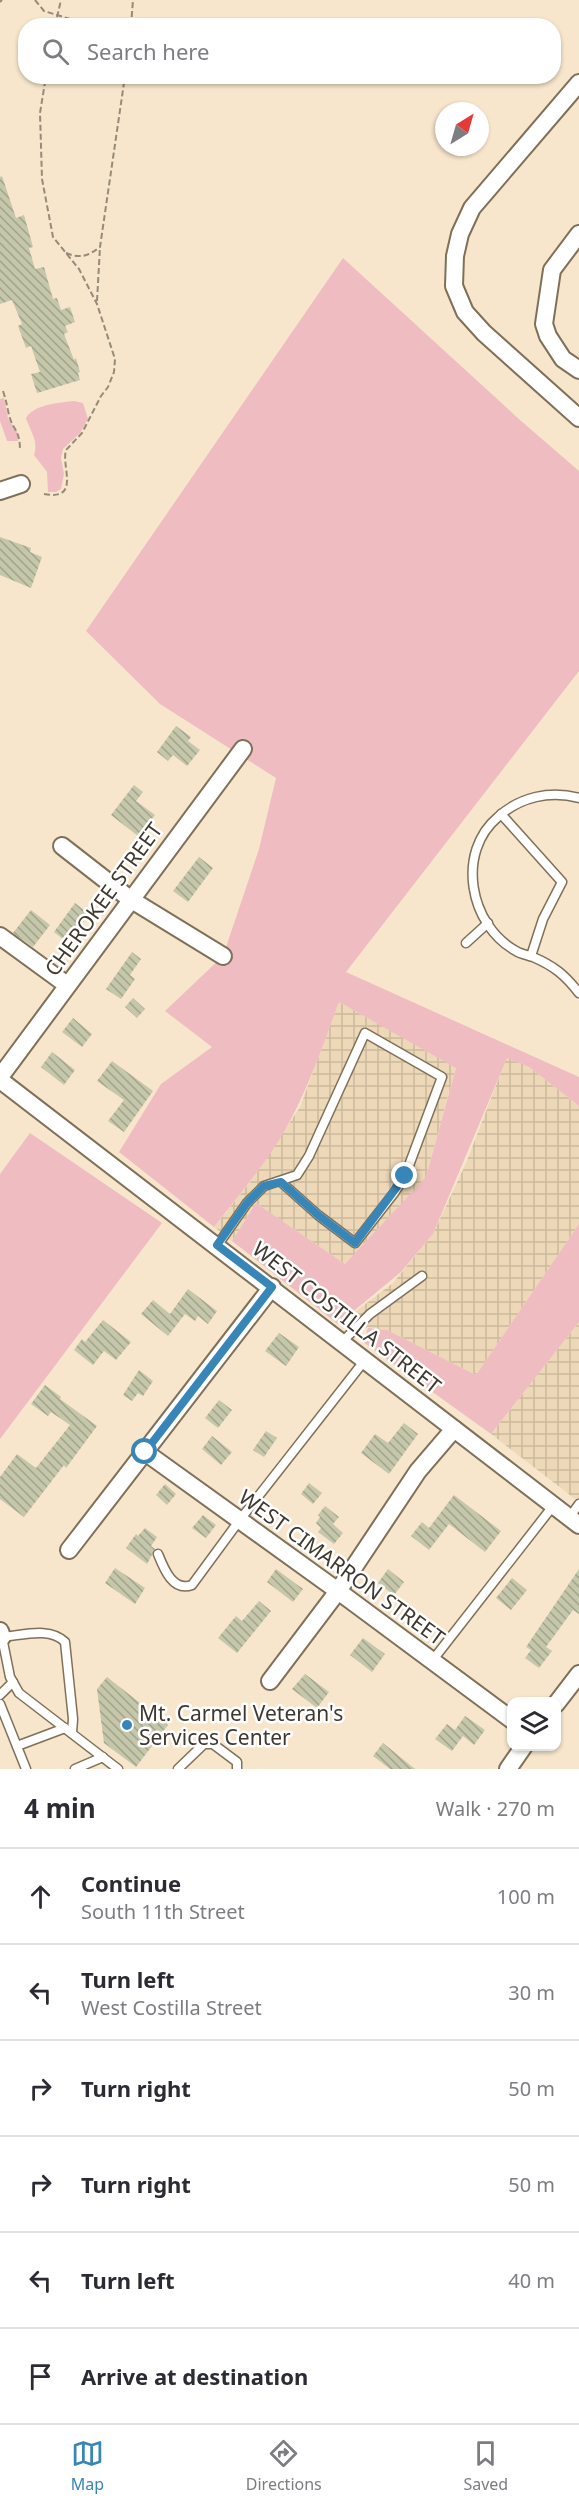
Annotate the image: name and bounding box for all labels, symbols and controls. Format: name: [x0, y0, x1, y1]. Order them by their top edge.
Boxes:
search box: [18, 18, 561, 84]
icon: search: [39, 35, 72, 68]
text: Search here: [87, 36, 209, 66]
north arrow: [435, 102, 489, 156]
street label: CHEROKEE STREET: [38, 816, 168, 981]
route end: [391, 1162, 417, 1188]
street label: WEST COSTILLA STREET: [247, 1235, 447, 1400]
route start: [131, 1438, 157, 1464]
street label: WEST CIMARRON STREET: [233, 1483, 451, 1651]
map controls: [507, 1697, 561, 1751]
button: layers: [507, 1697, 561, 1751]
place label: Mt. Carmel Veteran's Services Center: [139, 1699, 343, 1751]
marker: Mt. Carmel Veteran's Services Center: [120, 1718, 134, 1732]
text: 4 min: [24, 1790, 96, 1826]
text: Walk · 270 m: [436, 1795, 555, 1822]
text: Continue: [81, 1868, 181, 1898]
icon: ahead: [24, 1880, 57, 1913]
text: 100 m: [497, 1883, 555, 1910]
text: South 11th Street: [81, 1898, 245, 1925]
text: Turn left: [81, 1964, 175, 1994]
icon: left: [24, 1976, 57, 2009]
text: 30 m: [508, 1979, 555, 2006]
text: West Costilla Street: [81, 1994, 262, 2021]
icon: right: [24, 2072, 57, 2105]
text: Turn right: [81, 2073, 191, 2103]
text: 50 m: [508, 2075, 555, 2102]
icon: right: [24, 2168, 57, 2201]
text: Turn right: [81, 2169, 191, 2199]
text: 50 m: [508, 2171, 555, 2198]
icon: left: [24, 2264, 57, 2297]
text: Turn left: [81, 2265, 175, 2295]
text: 40 m: [508, 2267, 555, 2294]
icon: arrive: [24, 2360, 57, 2393]
text: Arrive at destination: [81, 2361, 308, 2391]
tab: Map: [71, 2437, 104, 2495]
tab: Directions: [246, 2437, 322, 2495]
tab: Saved: [463, 2437, 508, 2495]

